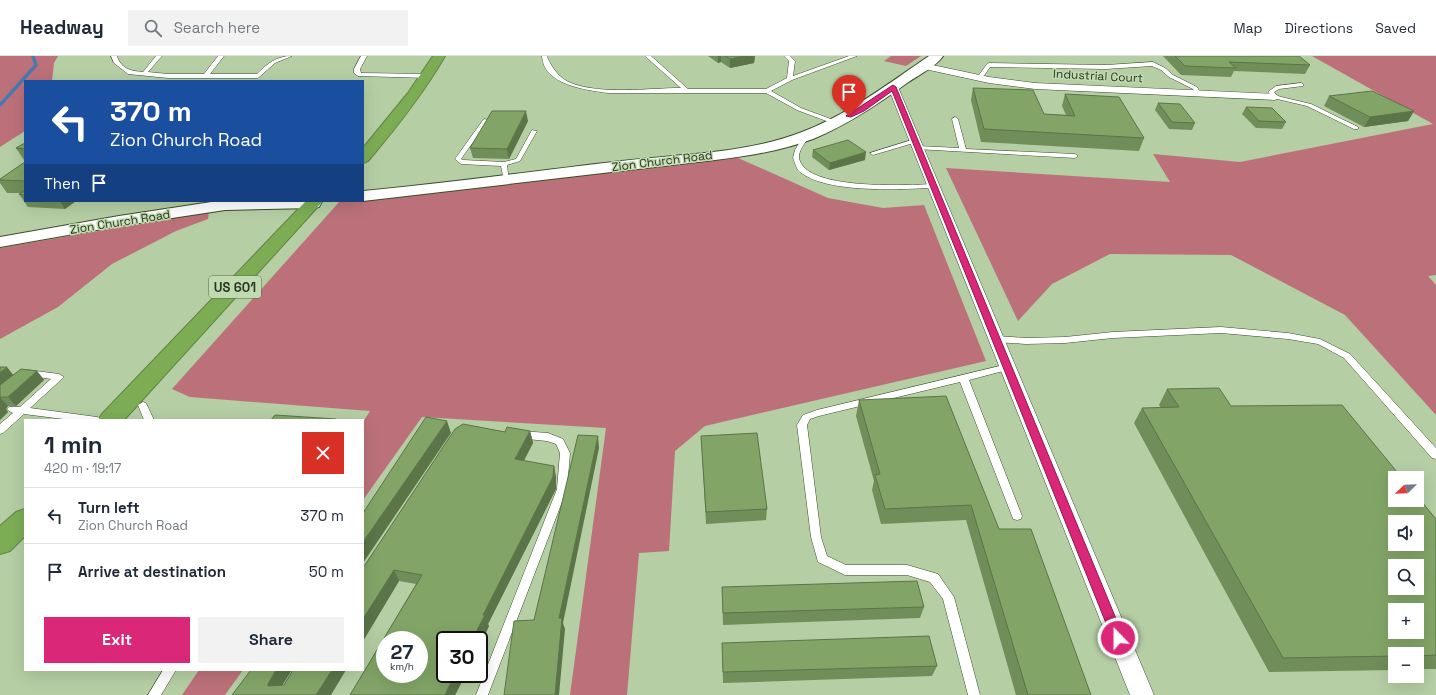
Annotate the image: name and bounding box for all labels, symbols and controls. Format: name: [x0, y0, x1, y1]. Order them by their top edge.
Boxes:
search box: [128, 10, 408, 46]
text: Headway: [20, 15, 104, 40]
icon: search: [142, 17, 164, 39]
text: Search here: [174, 18, 260, 37]
text: Map: [1233, 19, 1263, 37]
text: Directions: [1285, 19, 1353, 37]
text: Saved: [1375, 19, 1416, 37]
street label: Industrial Court: [1053, 66, 1143, 86]
pin: [832, 75, 866, 116]
icon: arrive: [838, 81, 860, 103]
text: 370 m: [110, 93, 192, 129]
icon: left: [44, 96, 96, 148]
text: Zion Church Road: [110, 128, 262, 151]
street label: Zion Church Road: [611, 147, 713, 175]
icon: arrive: [88, 172, 110, 194]
text: Then: [44, 174, 80, 193]
street label: Zion Church Road: [69, 206, 171, 238]
road number: US 601: [209, 276, 261, 298]
text: 1 min: [44, 429, 103, 460]
button: close: [302, 432, 344, 474]
text: 420 m · 19:17: [44, 460, 121, 477]
north arrow: [1388, 471, 1424, 507]
map controls: [1388, 471, 1424, 683]
text: Turn left: [78, 498, 140, 517]
icon: left: [44, 505, 66, 527]
text: 370 m: [300, 506, 344, 525]
button: sound: [1388, 515, 1424, 551]
text: Zion Church Road: [78, 517, 188, 534]
button: search: [1388, 559, 1424, 595]
icon: arrive: [44, 561, 66, 583]
text: Arrive at destination: [78, 562, 226, 581]
text: 50 m: [309, 562, 344, 581]
button: +: [1388, 603, 1424, 639]
button: Exit: [44, 617, 190, 663]
button: Share: [198, 617, 344, 663]
position arrow: [1097, 617, 1139, 659]
speed limit sign: 30: [436, 631, 488, 683]
text: 27: [391, 639, 413, 665]
button: −: [1388, 647, 1424, 683]
text: km/h: [390, 660, 414, 673]

